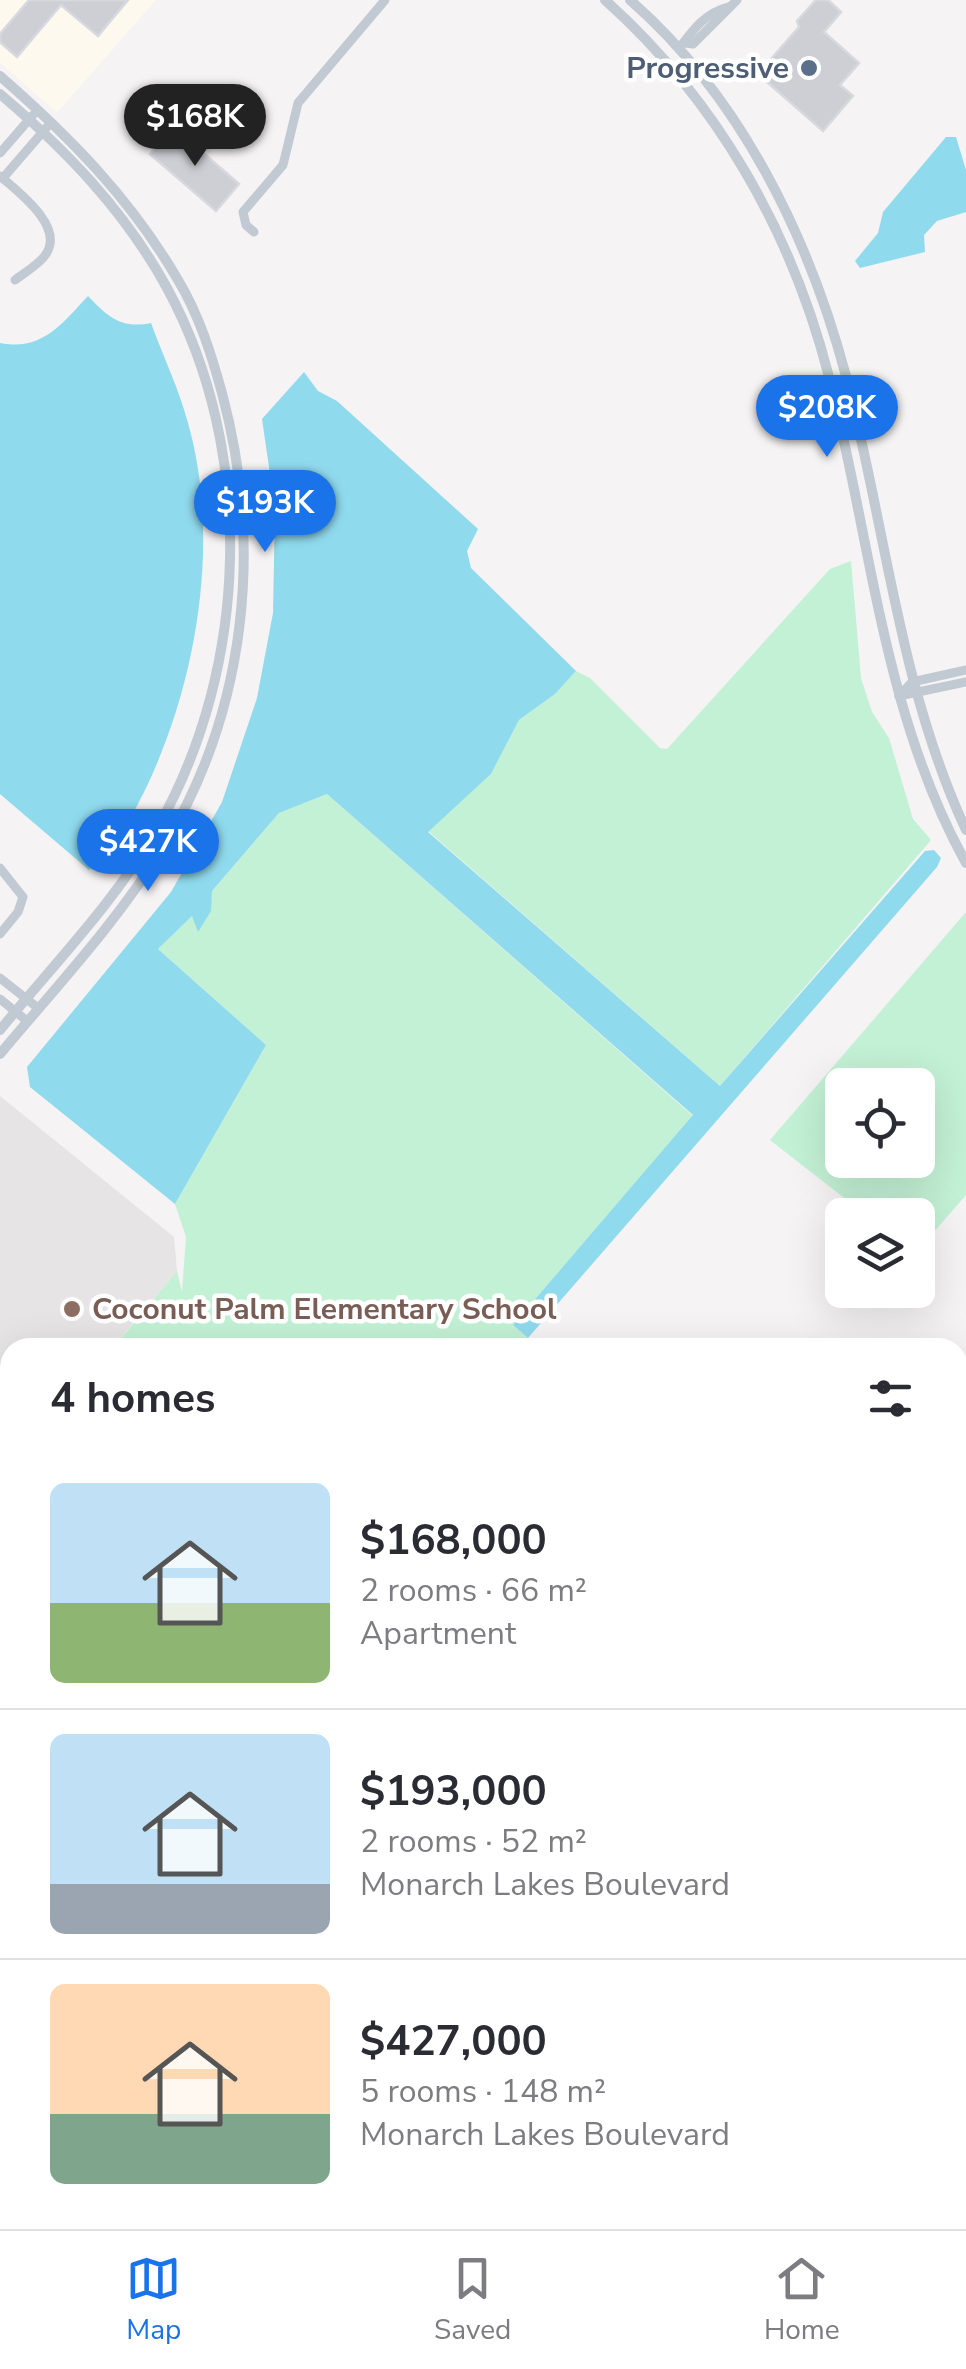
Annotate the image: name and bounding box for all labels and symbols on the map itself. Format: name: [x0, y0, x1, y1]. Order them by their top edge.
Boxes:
place label: Progressive: [626, 48, 789, 89]
marker: Progressive: [798, 57, 820, 79]
pin: $168K: [125, 84, 265, 169]
pin: $208K: [757, 375, 897, 460]
pin: $193K: [195, 470, 335, 555]
pin: $427K: [78, 809, 218, 894]
place label: Coconut Palm Elementary School: [92, 1289, 557, 1330]
marker: Coconut Palm Elementary School: [61, 1298, 83, 1320]

